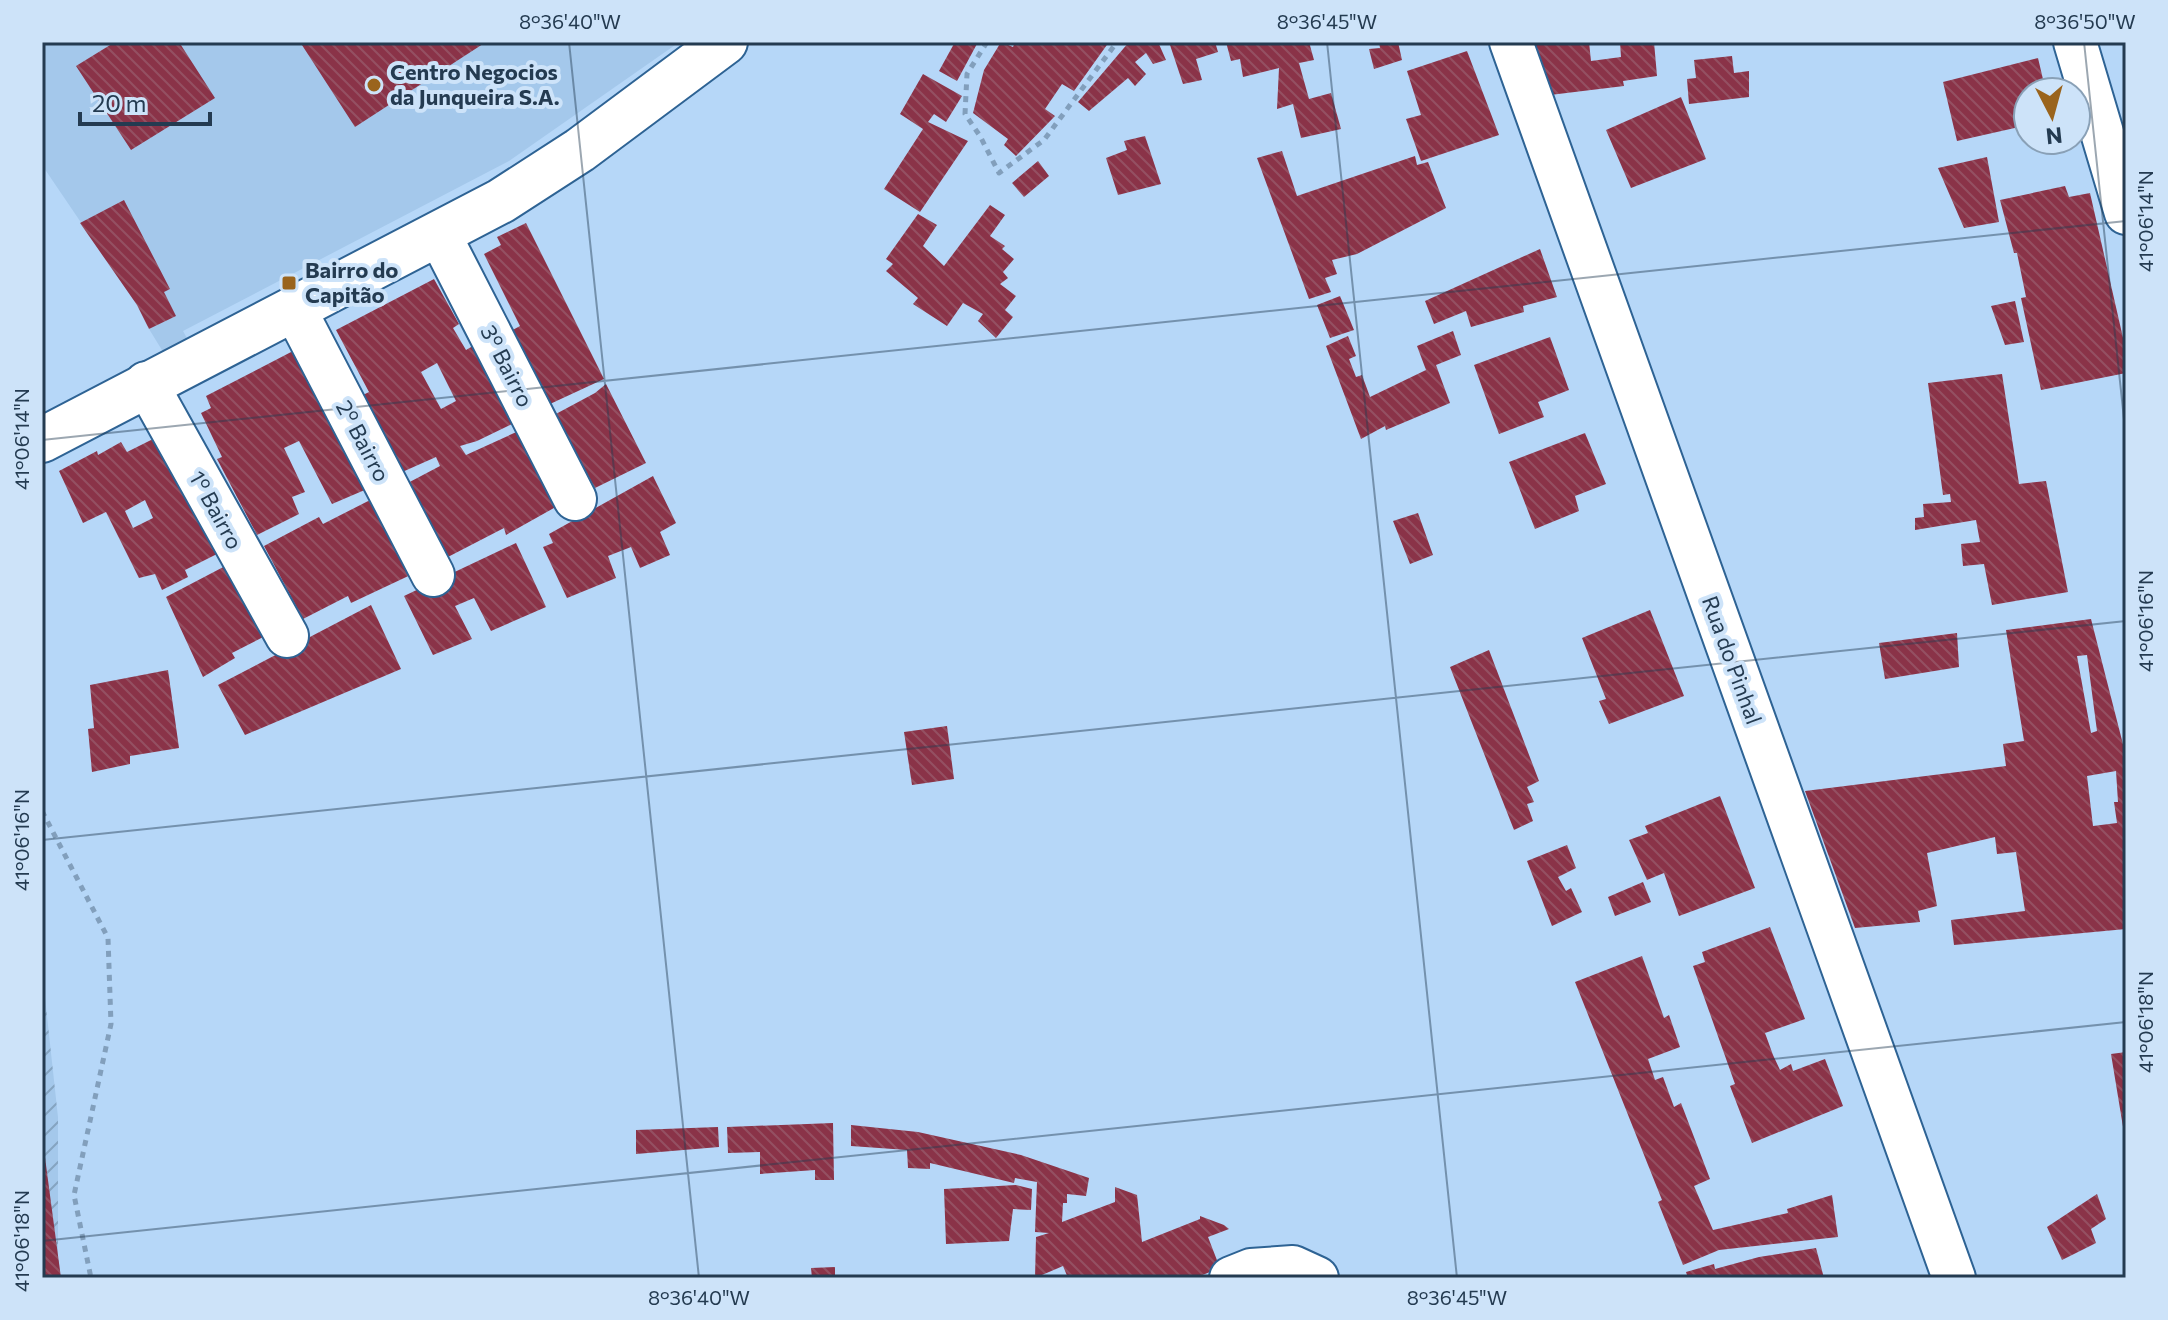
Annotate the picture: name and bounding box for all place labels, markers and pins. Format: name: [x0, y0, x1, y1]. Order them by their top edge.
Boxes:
place label: Centro Negocios da Junqueira S.A.: [390, 58, 560, 110]
marker: Centro Negocios da Junqueira S.A.: [365, 76, 383, 94]
place label: Bairro do Capitão: [305, 256, 399, 308]
marker: Bairro do Capitão: [280, 274, 298, 292]

